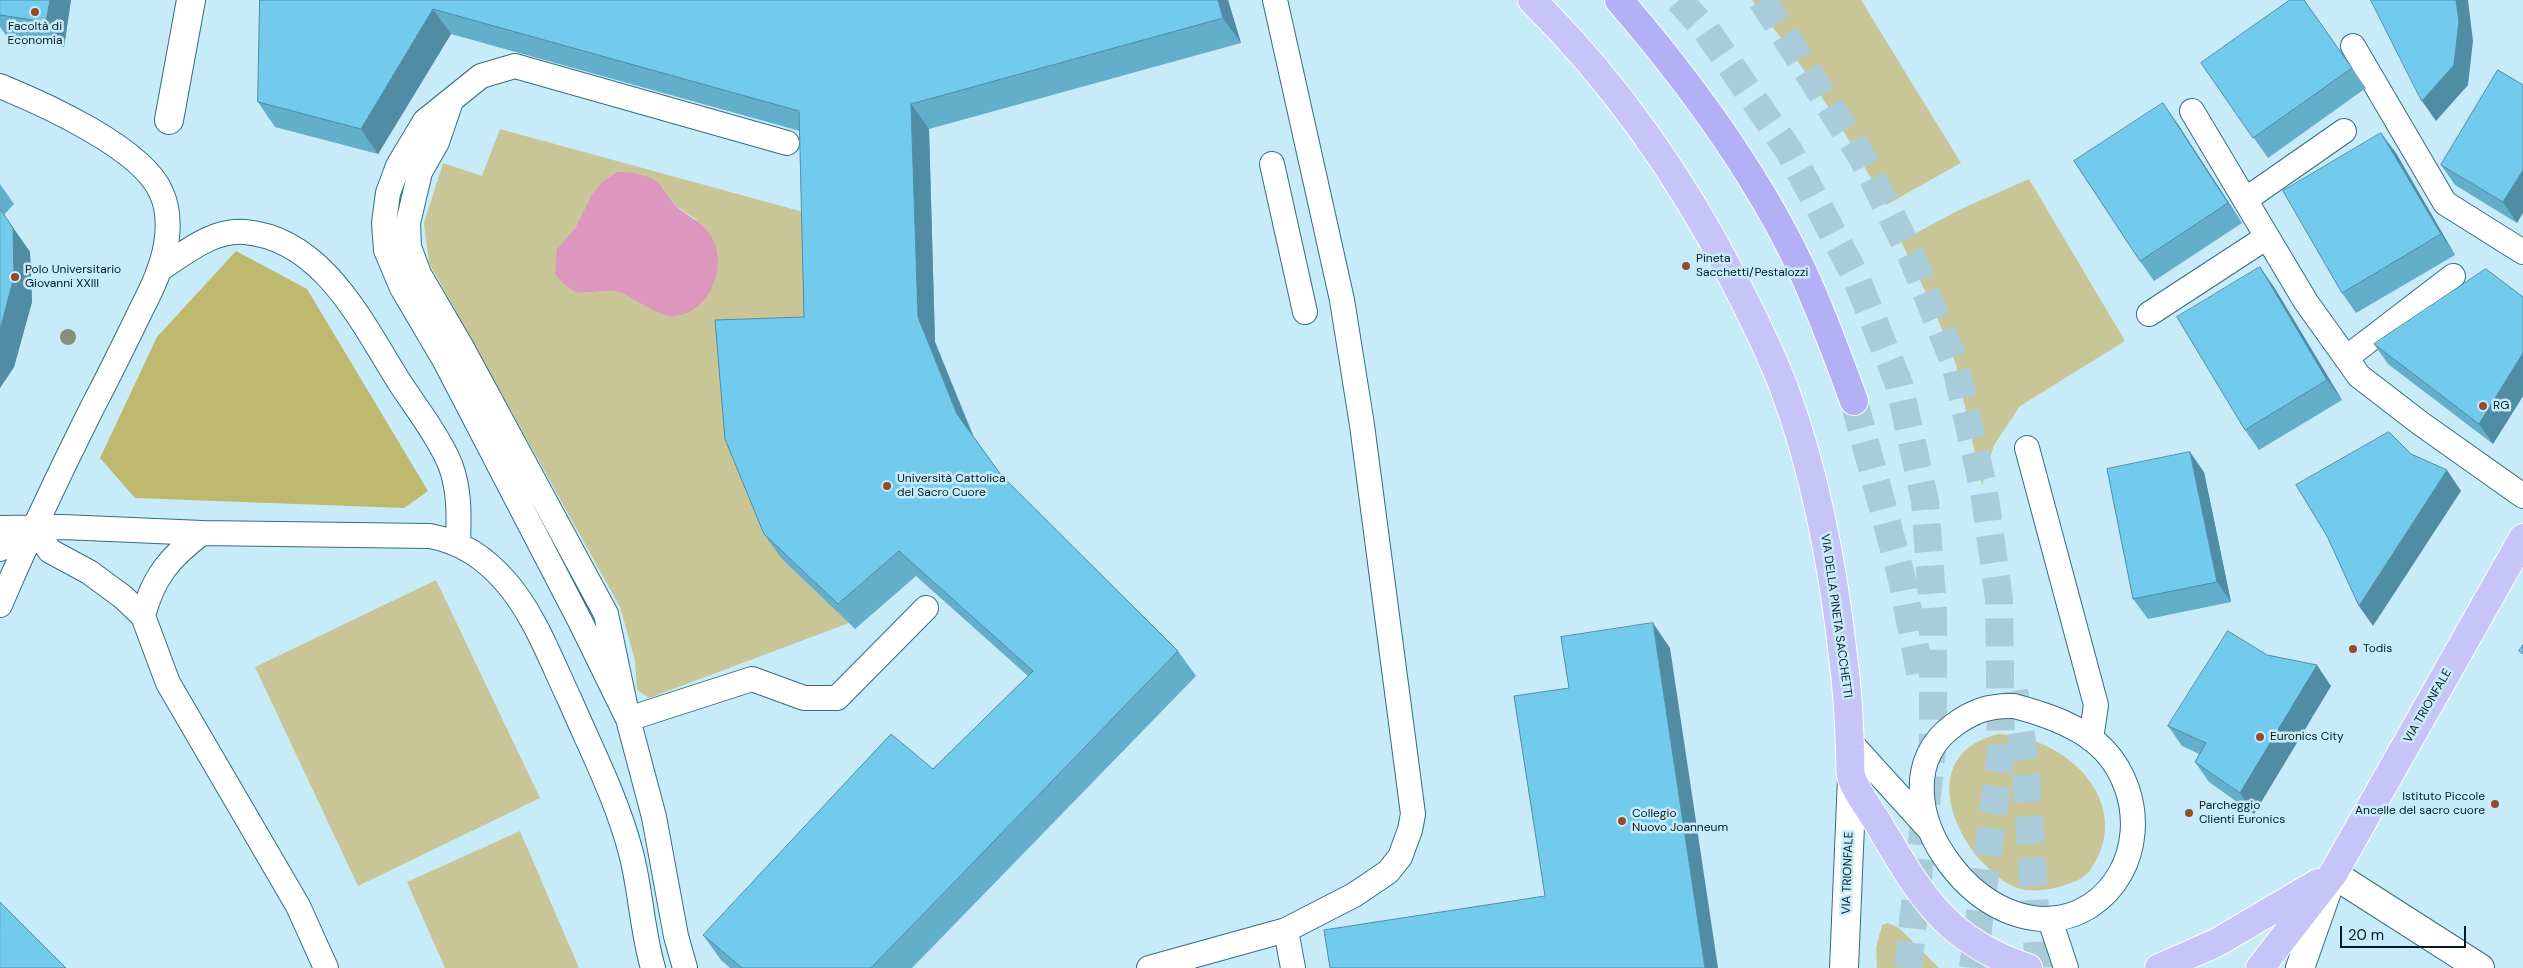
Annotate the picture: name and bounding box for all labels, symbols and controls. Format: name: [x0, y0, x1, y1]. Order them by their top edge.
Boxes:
marker: Facoltà di Economia: [29, 6, 41, 18]
place label: Facoltà di Economia: [8, 20, 62, 48]
place label: Pineta Sacchetti/Pestalozzi: [1696, 252, 1808, 280]
marker: Pineta Sacchetti/Pestalozzi: [1680, 260, 1692, 272]
place label: Polo Universitario Giovanni XXIII: [25, 263, 121, 291]
marker: Polo Universitario Giovanni XXIII: [9, 271, 21, 283]
place label: RG: [2493, 399, 2509, 413]
marker: RG: [2477, 400, 2489, 412]
place label: Università Cattolica del Sacro Cuore: [897, 472, 1006, 500]
marker: Università Cattolica del Sacro Cuore: [881, 480, 893, 492]
street label: VIA DELLA PINETA SACCHETTI: [1817, 533, 1855, 699]
place label: Todis: [2363, 642, 2392, 656]
marker: Todis: [2347, 643, 2359, 655]
street label: VIA TRIONFALE: [2401, 667, 2455, 745]
place label: Euronics City: [2270, 730, 2344, 744]
marker: Euronics City: [2254, 731, 2266, 743]
place label: Istituto Piccole Ancelle del sacro cuore: [2355, 790, 2485, 818]
marker: Istituto Piccole Ancelle del sacro cuore: [2489, 798, 2501, 810]
place label: Parcheggio Clienti Euronics: [2199, 799, 2285, 827]
place label: Collegio Nuovo Joanneum: [1632, 807, 1728, 835]
marker: Parcheggio Clienti Euronics: [2183, 807, 2195, 819]
marker: Collegio Nuovo Joanneum: [1616, 815, 1628, 827]
street label: VIA TRIONFALE: [1839, 831, 1857, 915]
scale bar: [2343, 916, 2469, 948]
text: 20 m: [2348, 925, 2384, 945]

